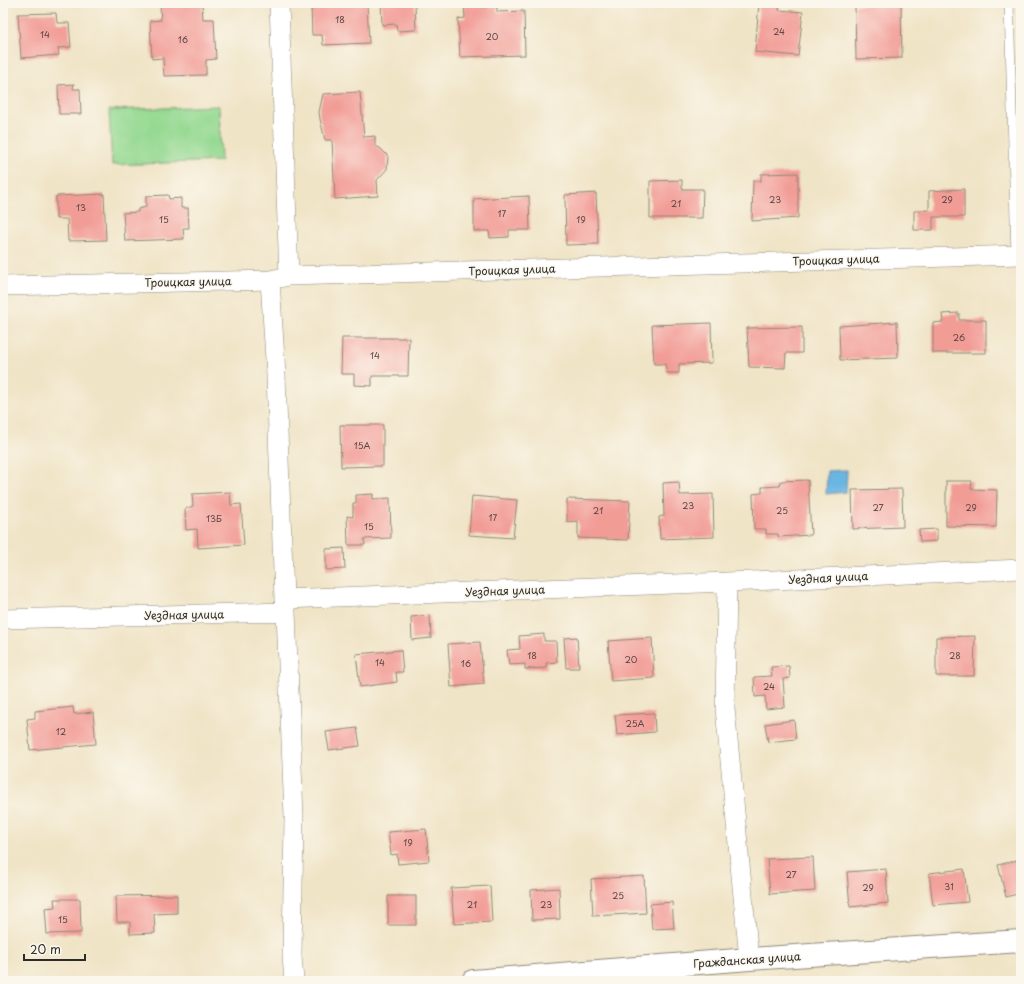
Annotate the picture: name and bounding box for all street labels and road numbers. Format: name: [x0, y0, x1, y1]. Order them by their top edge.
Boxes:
street label: Троицкая улица: [792, 249, 880, 270]
street label: Троицкая улица: [468, 259, 556, 280]
street label: Троицкая улица: [144, 272, 232, 291]
street label: Уездная улица: [787, 567, 869, 588]
street label: Уездная улица: [465, 581, 545, 600]
street label: Уездная улица: [144, 605, 224, 624]
street label: Гражданская улица: [693, 947, 801, 972]

